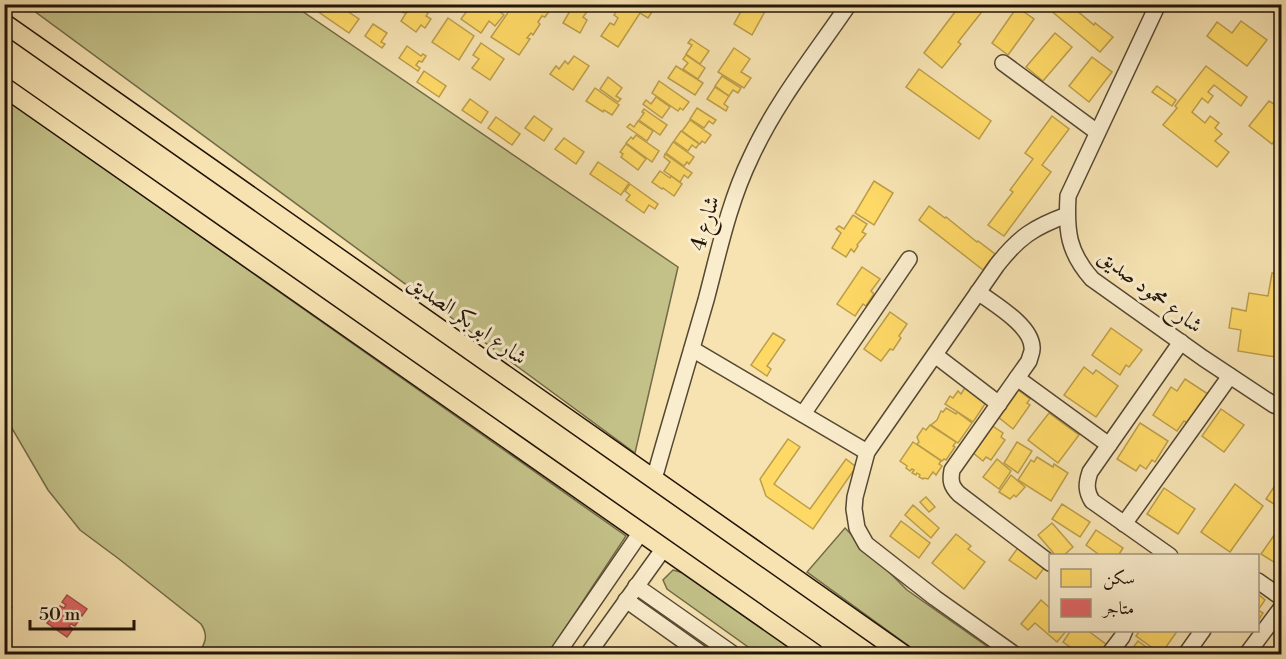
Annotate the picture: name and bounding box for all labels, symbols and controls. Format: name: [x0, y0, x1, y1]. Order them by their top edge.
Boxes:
street label: شارع 4: [685, 193, 730, 255]
street label: شارع محمود صديق: [1090, 243, 1208, 343]
street label: شارع ابو بكر الصديق: [400, 269, 532, 375]
legend: [1049, 554, 1259, 632]
text: سكن: [1103, 567, 1135, 590]
scale bar: [30, 593, 134, 631]
text: متاجر: [1101, 597, 1134, 620]
text: 50 m: [39, 603, 81, 626]

